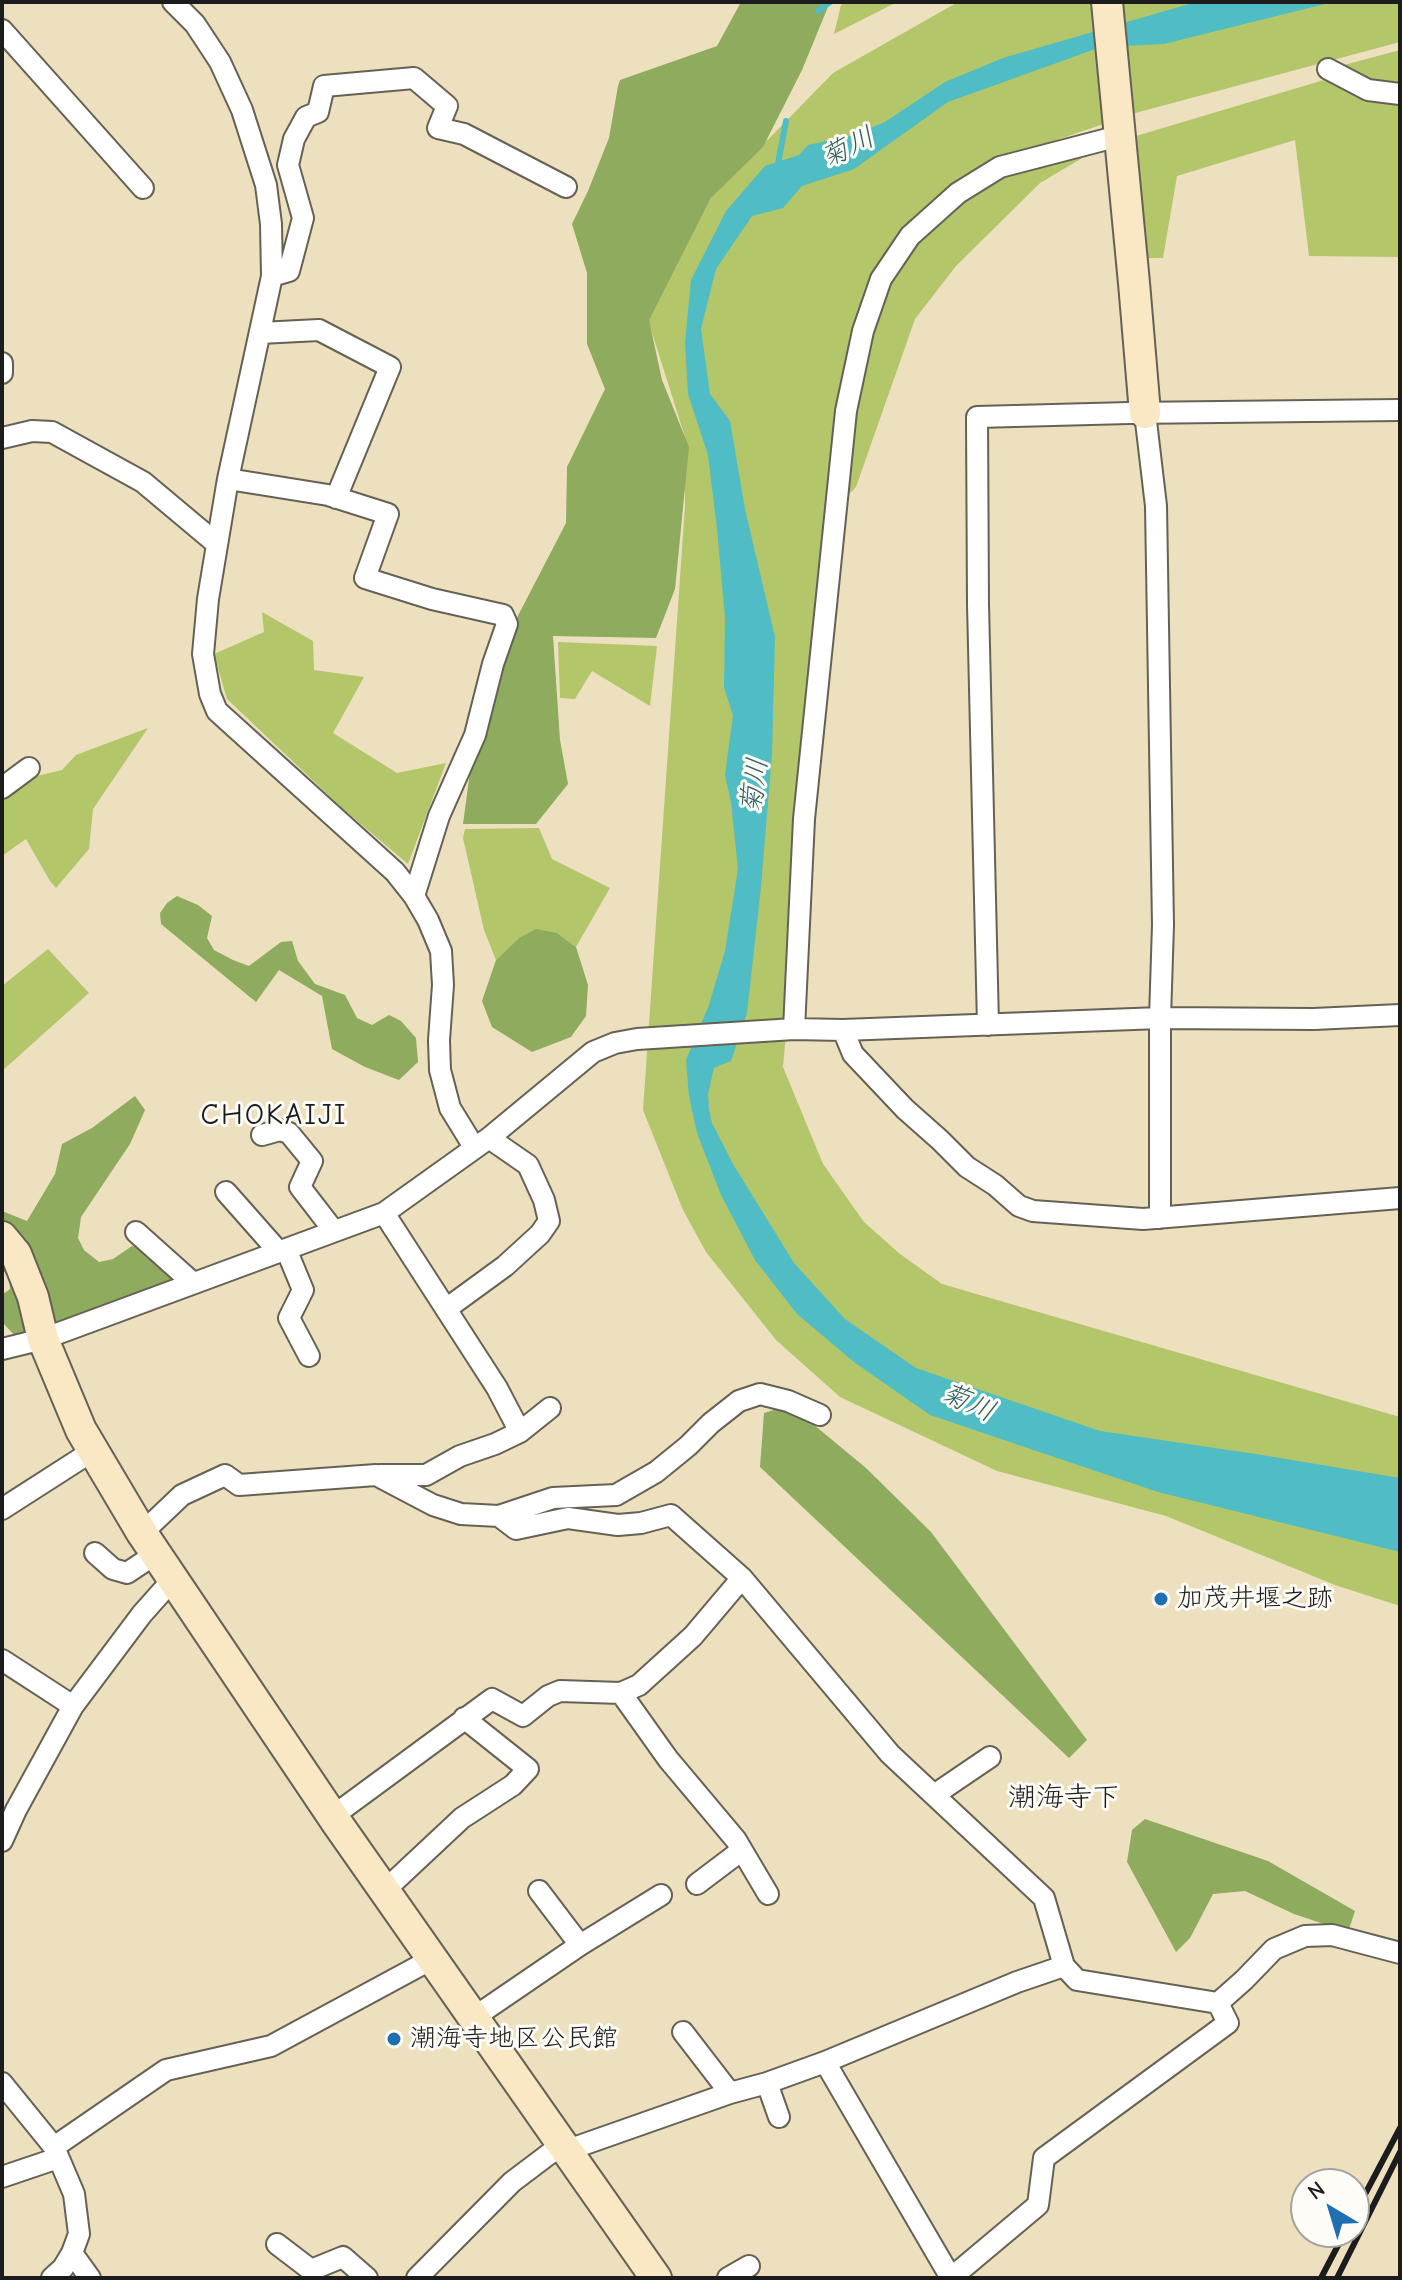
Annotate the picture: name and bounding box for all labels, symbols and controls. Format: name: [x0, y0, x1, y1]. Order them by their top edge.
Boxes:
water label: 菊川: [815, 121, 881, 175]
water label: 菊川: [734, 756, 776, 816]
district label: CHOKAIJI: [201, 1098, 347, 1134]
water label: 菊川: [936, 1376, 1000, 1430]
place label: 加茂井堰之跡: [1177, 1583, 1333, 1615]
marker: 加茂井堰之跡: [1152, 1590, 1170, 1608]
district label: 潮海寺下: [1008, 1781, 1120, 1815]
place label: 潮海寺地区公民館: [410, 2023, 618, 2055]
marker: 潮海寺地区公民館: [385, 2030, 403, 2048]
north arrow: [1290, 2168, 1370, 2248]
text: N: [1303, 2176, 1330, 2205]

